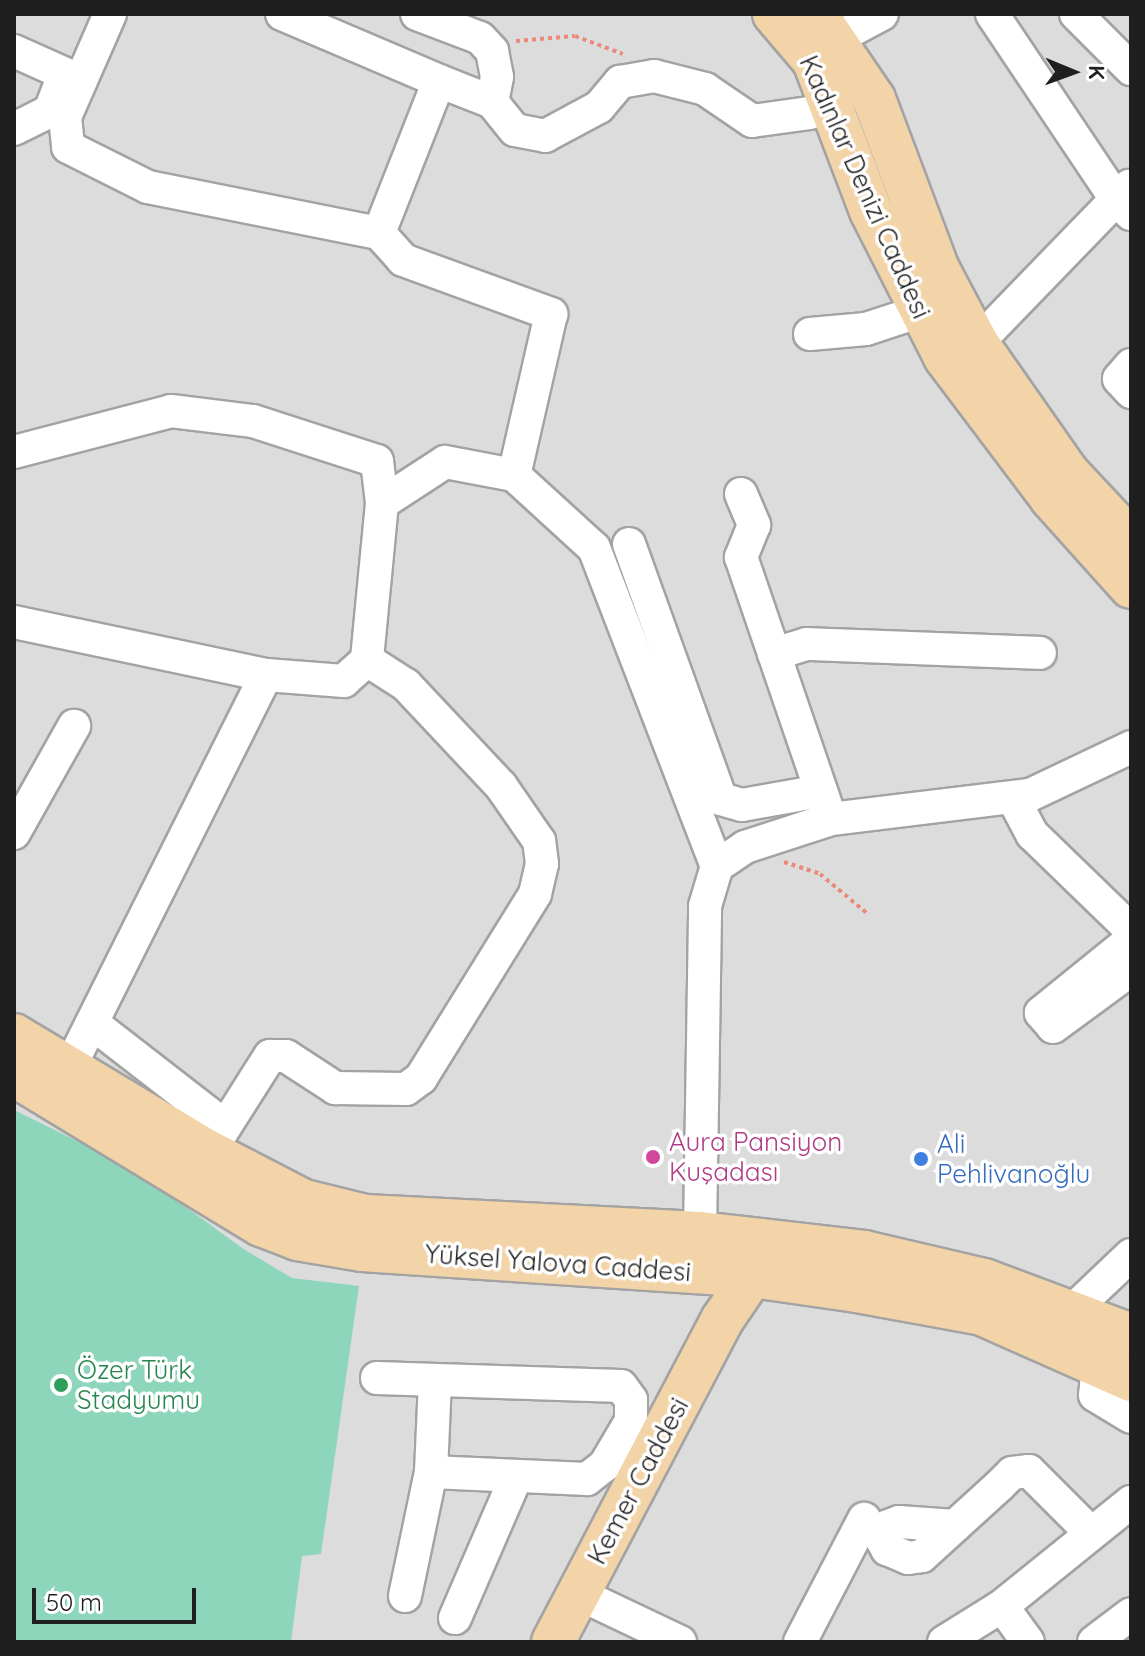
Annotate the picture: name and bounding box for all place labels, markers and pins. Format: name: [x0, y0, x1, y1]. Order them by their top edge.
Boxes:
place label: Aura Pansiyon Kuşadası: [669, 1126, 842, 1188]
place label: Ali Pehlivanoğlu: [937, 1128, 1090, 1190]
marker: Aura Pansiyon Kuşadası: [644, 1148, 662, 1166]
marker: Ali Pehlivanoğlu: [912, 1150, 930, 1168]
place label: Özer Türk Stadyumu: [77, 1354, 200, 1416]
marker: Özer Türk Stadyumu: [52, 1376, 70, 1394]

